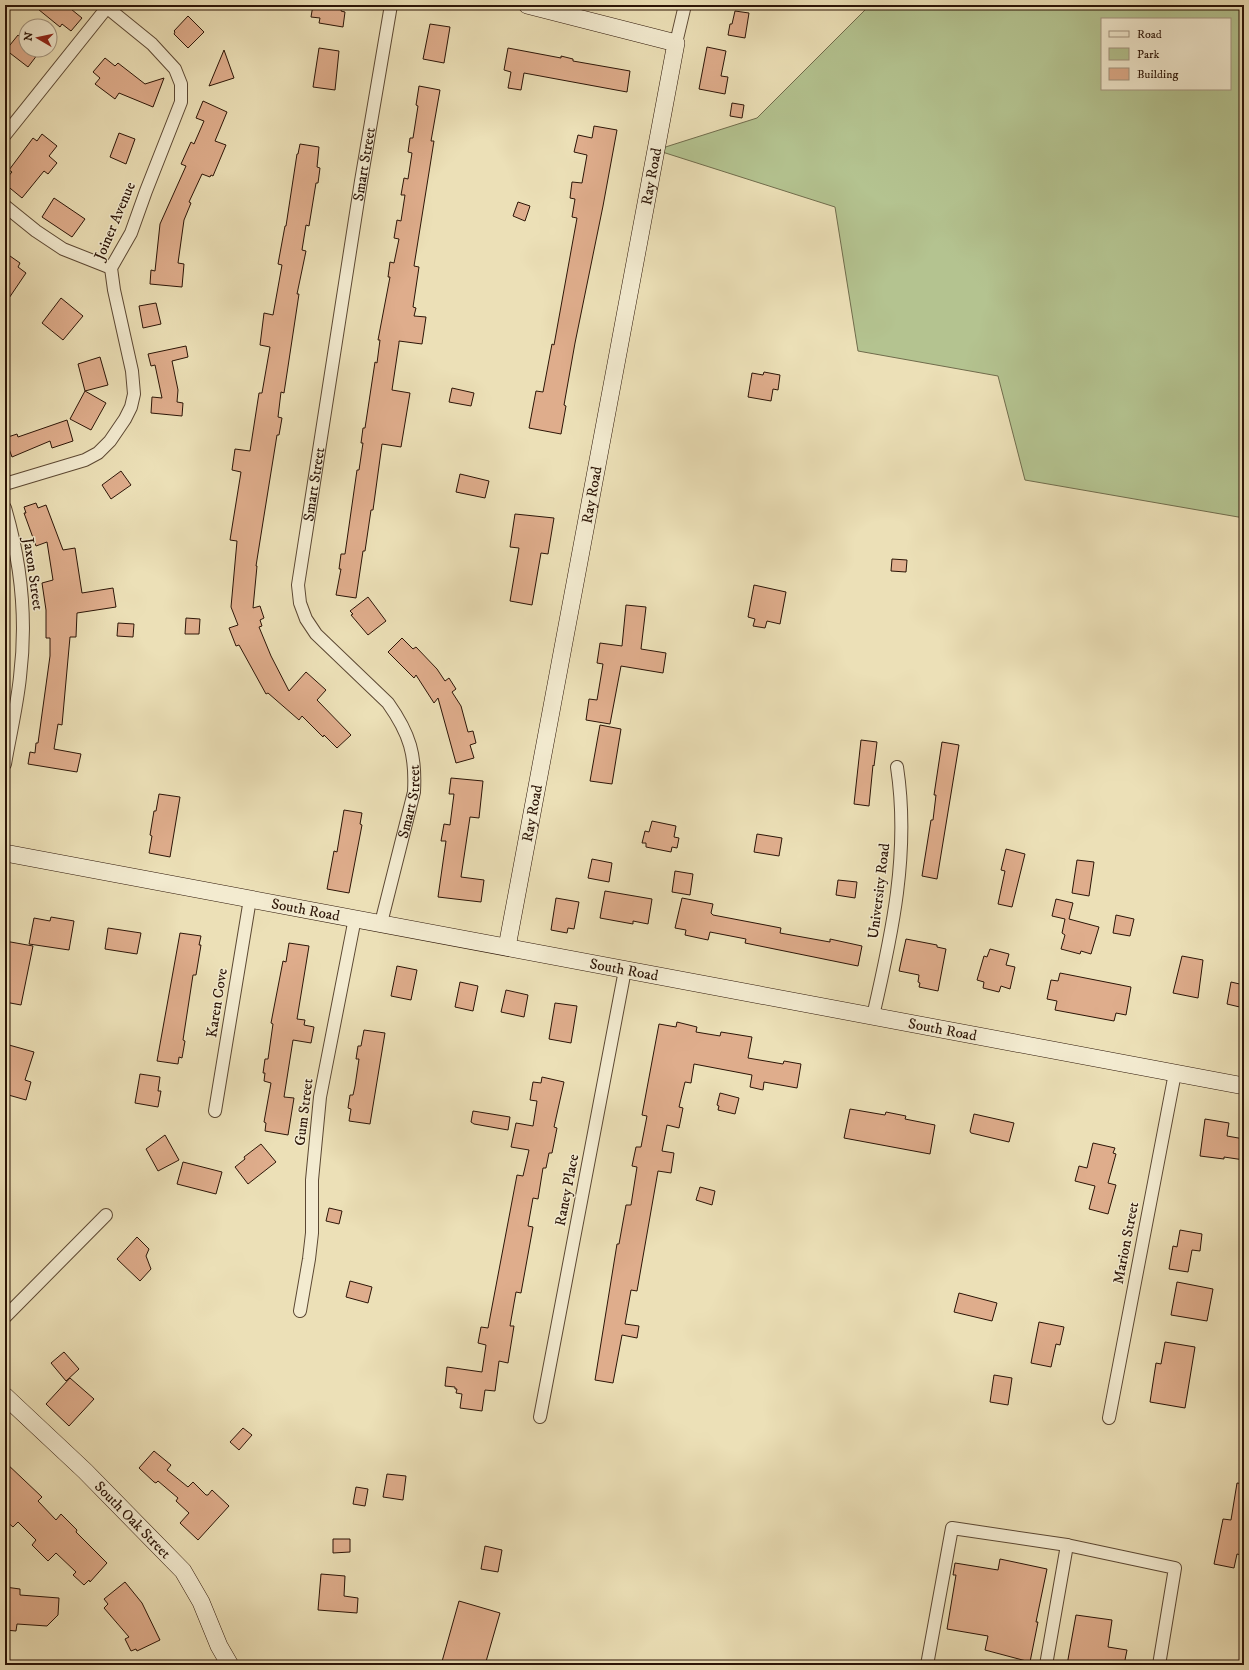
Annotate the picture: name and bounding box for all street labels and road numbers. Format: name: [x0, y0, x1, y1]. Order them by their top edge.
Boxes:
street label: Smart Street: [348, 126, 380, 202]
street label: Ray Road: [636, 146, 666, 206]
street label: Joiner Avenue: [89, 179, 140, 265]
street label: Smart Street: [299, 446, 329, 523]
street label: Ray Road: [577, 464, 606, 525]
street label: Jaxon Street: [18, 534, 48, 612]
street label: Smart Street: [393, 764, 424, 840]
street label: Ray Road: [517, 783, 547, 843]
street label: University Road: [864, 842, 894, 940]
street label: South Road: [270, 894, 342, 925]
street label: South Road: [588, 954, 661, 985]
street label: Karen Cove: [202, 967, 232, 1039]
street label: South Road: [907, 1014, 979, 1045]
street label: Gum Street: [290, 1077, 318, 1147]
street label: Raney Place: [551, 1152, 583, 1228]
street label: Marion Street: [1109, 1200, 1143, 1286]
street label: South Oak Street: [91, 1477, 175, 1563]

